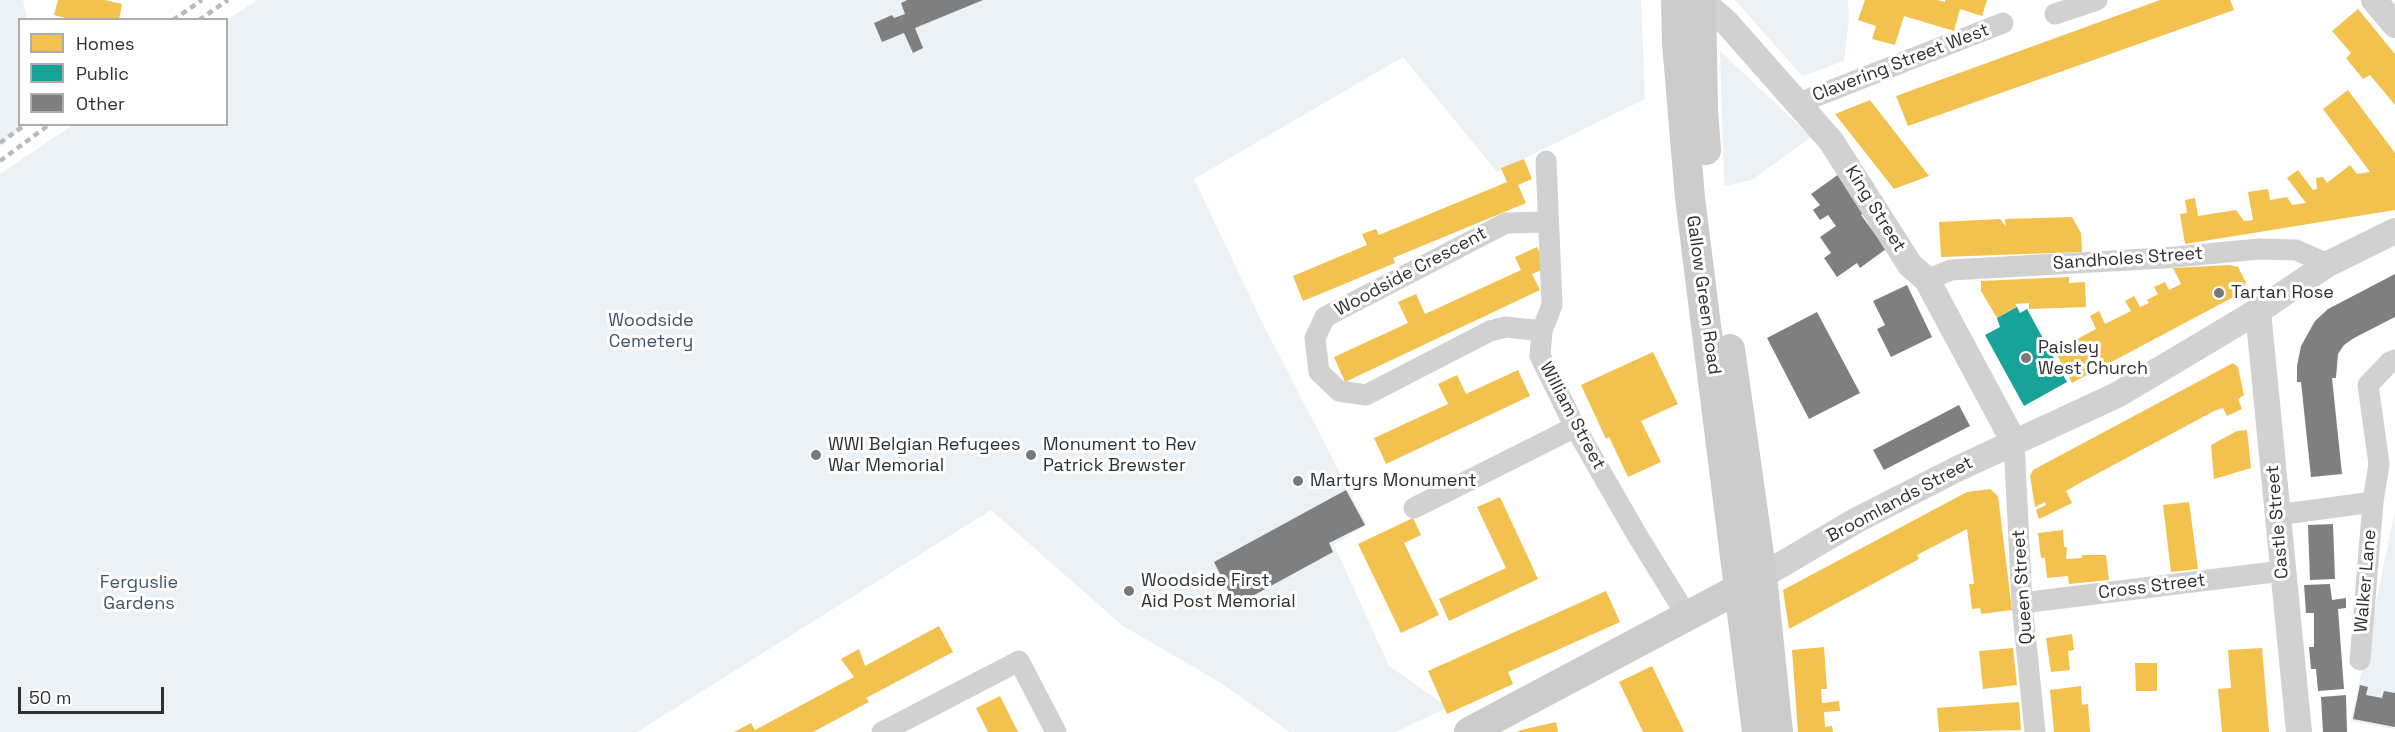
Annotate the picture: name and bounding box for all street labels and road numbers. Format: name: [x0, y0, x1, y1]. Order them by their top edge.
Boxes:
street label: Clavering Street West: [1810, 19, 1992, 107]
street label: King Street: [1840, 162, 1910, 256]
street label: Gallow Green Road: [1681, 214, 1725, 376]
street label: Woodside Crescent: [1331, 223, 1491, 321]
street label: Sandholes Street: [2052, 243, 2204, 275]
street label: William Street: [1535, 358, 1609, 474]
street label: Broomlands Street: [1823, 452, 1977, 548]
street label: Castle Street: [2262, 464, 2294, 580]
street label: Queen Street: [2008, 529, 2038, 645]
street label: Walker Lane: [2351, 529, 2381, 633]
street label: Cross Street: [2097, 570, 2207, 604]

